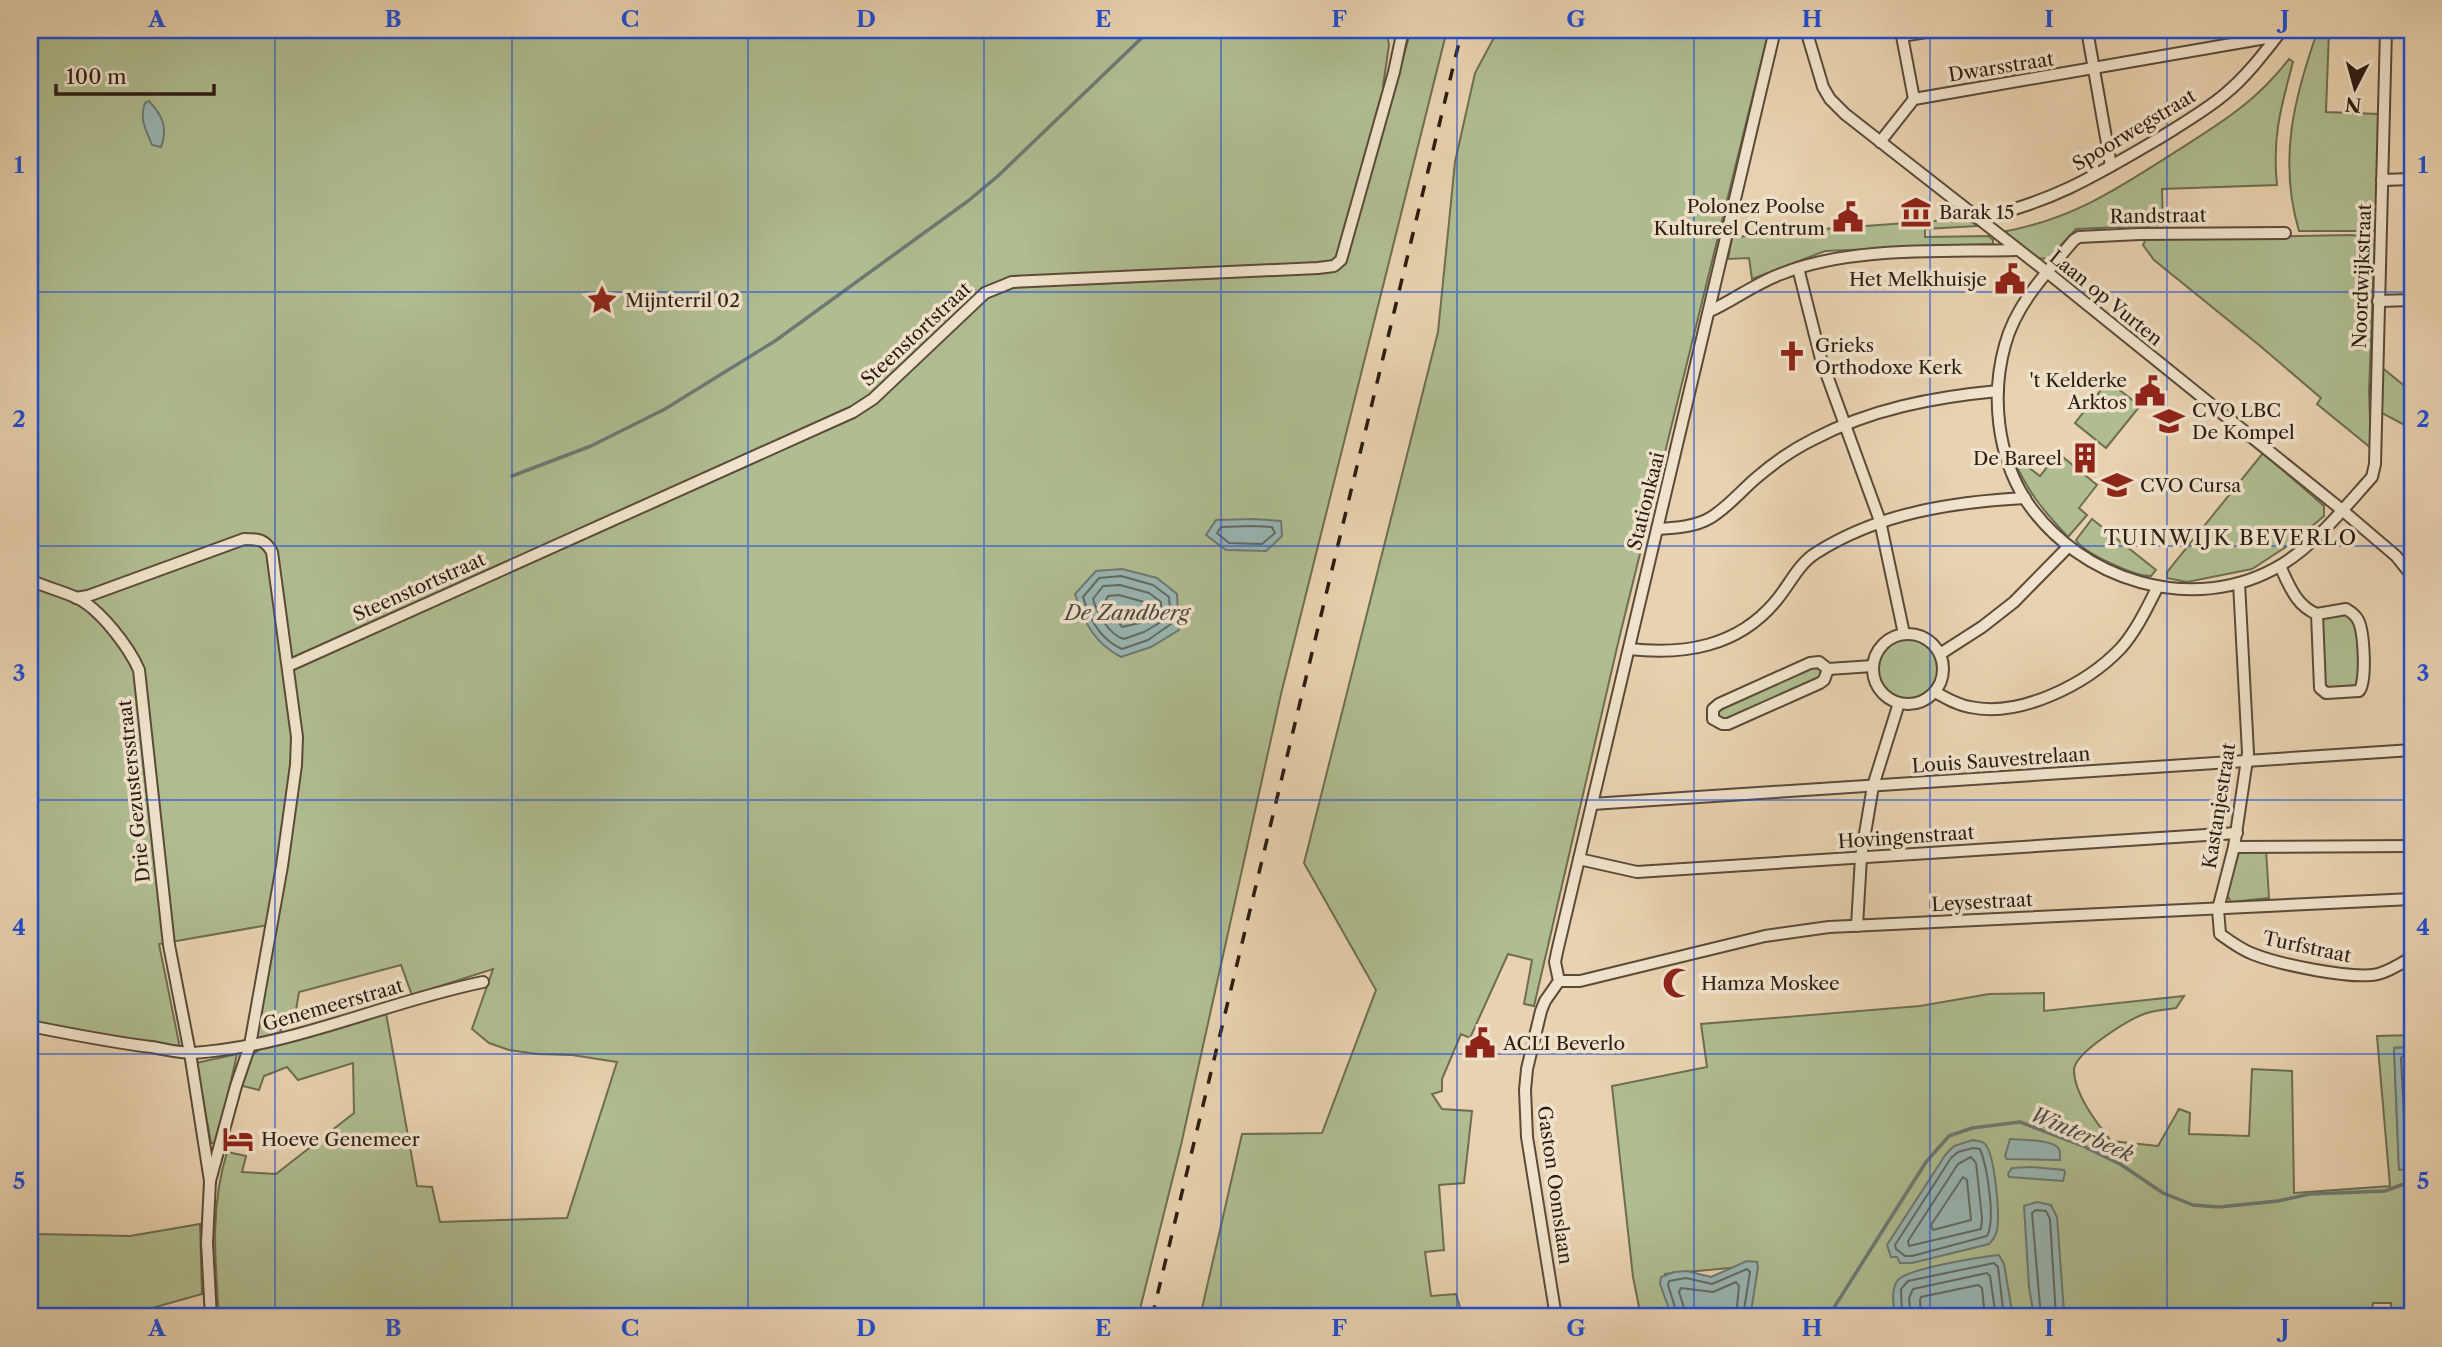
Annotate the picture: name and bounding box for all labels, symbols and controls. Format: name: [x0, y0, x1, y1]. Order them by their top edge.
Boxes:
text: A: [147, 5, 167, 33]
text: B: [384, 5, 402, 33]
text: C: [621, 5, 639, 33]
text: D: [856, 5, 876, 33]
text: E: [1095, 5, 1111, 33]
text: F: [1331, 5, 1347, 33]
text: G: [1566, 5, 1586, 33]
text: H: [1802, 5, 1823, 33]
text: I: [2044, 5, 2054, 33]
text: J: [2276, 5, 2290, 33]
street label: Dwarsstraat: [1947, 47, 2056, 87]
scale bar: [56, 52, 214, 96]
north arrow: [2320, 52, 2390, 122]
text: 100 m: [66, 64, 127, 89]
street label: Spoorwegstraat: [2068, 84, 2200, 176]
text: N: [2344, 92, 2363, 117]
text: 1: [14, 151, 25, 179]
text: 1: [2418, 151, 2429, 179]
place label: Polonez Poolse Kultureel Centrum: [1653, 195, 1825, 240]
museum icon: Barak 15: [1899, 195, 1933, 229]
public building icon: Polonez Poolse Kultureel Centrum: [1831, 200, 1865, 234]
place label: Barak 15: [1939, 201, 2014, 224]
street label: Noordwijkstraat: [2348, 203, 2376, 349]
street label: Randstraat: [2109, 204, 2207, 228]
street label: Laan op Vurten: [2045, 245, 2167, 351]
public building icon: Het Melkhuisje: [1993, 262, 2027, 296]
place label: Het Melkhuisje: [1849, 268, 1987, 291]
street label: Steenstortstraat: [856, 277, 976, 391]
place icon: Mijnterril 02: [585, 283, 619, 317]
place label: Mijnterril 02: [625, 289, 740, 312]
place label: Grieks Orthodoxe Kerk: [1815, 334, 1963, 379]
church icon: Grieks Orthodoxe Kerk: [1775, 339, 1809, 373]
place label: 't Kelderke Arktos: [2029, 369, 2127, 414]
public building icon: 't Kelderke Arktos: [2133, 374, 2167, 408]
place label: CVO LBC De Kompel: [2192, 399, 2295, 444]
school or university icon: CVO LBC De Kompel: [2152, 404, 2186, 438]
text: 2: [12, 405, 26, 433]
text: 2: [2416, 405, 2430, 433]
building icon: De Bareel: [2068, 441, 2102, 475]
place label: De Bareel: [1973, 447, 2062, 470]
street label: Stationkaai: [1623, 449, 1669, 553]
school or university icon: CVO Cursa: [2100, 468, 2134, 502]
place label: CVO Cursa: [2140, 474, 2241, 497]
district label: TUINWIJK BEVERLO: [2104, 525, 2358, 550]
street label: Steenstortstraat: [349, 547, 489, 626]
water label: De Zandberg: [1062, 600, 1192, 625]
text: 3: [13, 659, 26, 687]
text: 3: [2417, 659, 2430, 687]
street label: Drie Gezustersstraat: [113, 698, 155, 884]
street label: Kastanjestraat: [2198, 741, 2240, 871]
street label: Louis Sauvestrelaan: [1911, 742, 2091, 778]
street label: Hovingenstraat: [1837, 821, 1975, 853]
street label: Leysestraat: [1931, 888, 2034, 916]
text: 4: [12, 913, 26, 941]
text: 4: [2416, 913, 2430, 941]
street label: Turfstraat: [2261, 926, 2353, 968]
mosque icon: Hamza Moskee: [1661, 966, 1695, 1000]
place label: Hamza Moskee: [1701, 972, 1840, 995]
street label: Genemeerstraat: [260, 974, 406, 1036]
public building icon: ACLI Beverlo: [1463, 1026, 1497, 1060]
place label: ACLI Beverlo: [1502, 1032, 1625, 1055]
water label: Winterbeek: [2027, 1101, 2137, 1167]
street label: Gaston Oomslaan: [1532, 1104, 1578, 1266]
hotel icon: Hoeve Genemeer: [221, 1122, 255, 1156]
place label: Hoeve Genemeer: [261, 1128, 420, 1151]
text: 5: [13, 1167, 25, 1195]
text: 5: [2417, 1167, 2429, 1195]
text: A: [147, 1314, 167, 1342]
text: B: [384, 1314, 402, 1342]
text: C: [621, 1314, 639, 1342]
text: D: [856, 1314, 876, 1342]
text: E: [1095, 1314, 1111, 1342]
text: F: [1331, 1314, 1347, 1342]
text: G: [1566, 1314, 1586, 1342]
text: H: [1802, 1314, 1823, 1342]
text: I: [2044, 1314, 2054, 1342]
text: J: [2276, 1314, 2290, 1342]

